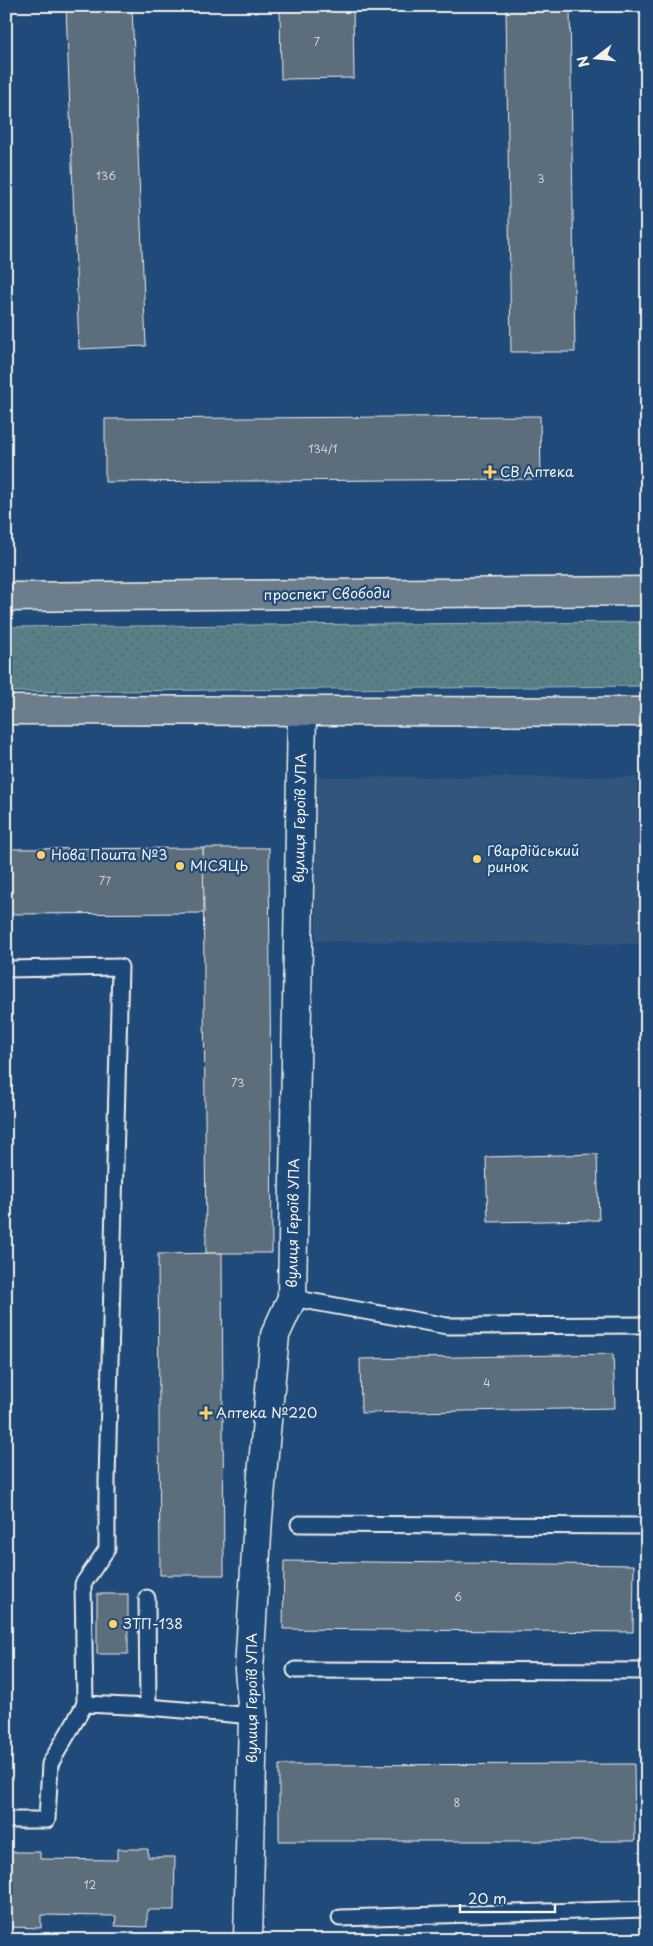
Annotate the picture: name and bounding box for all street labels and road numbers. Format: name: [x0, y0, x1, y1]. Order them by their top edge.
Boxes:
street label: проспект Свободи: [264, 582, 390, 605]
street label: вулиця Героїв УПА: [288, 753, 311, 883]
street label: вулиця Героїв УПА: [281, 1158, 304, 1288]
street label: вулиця Героїв УПА: [241, 1633, 262, 1763]

